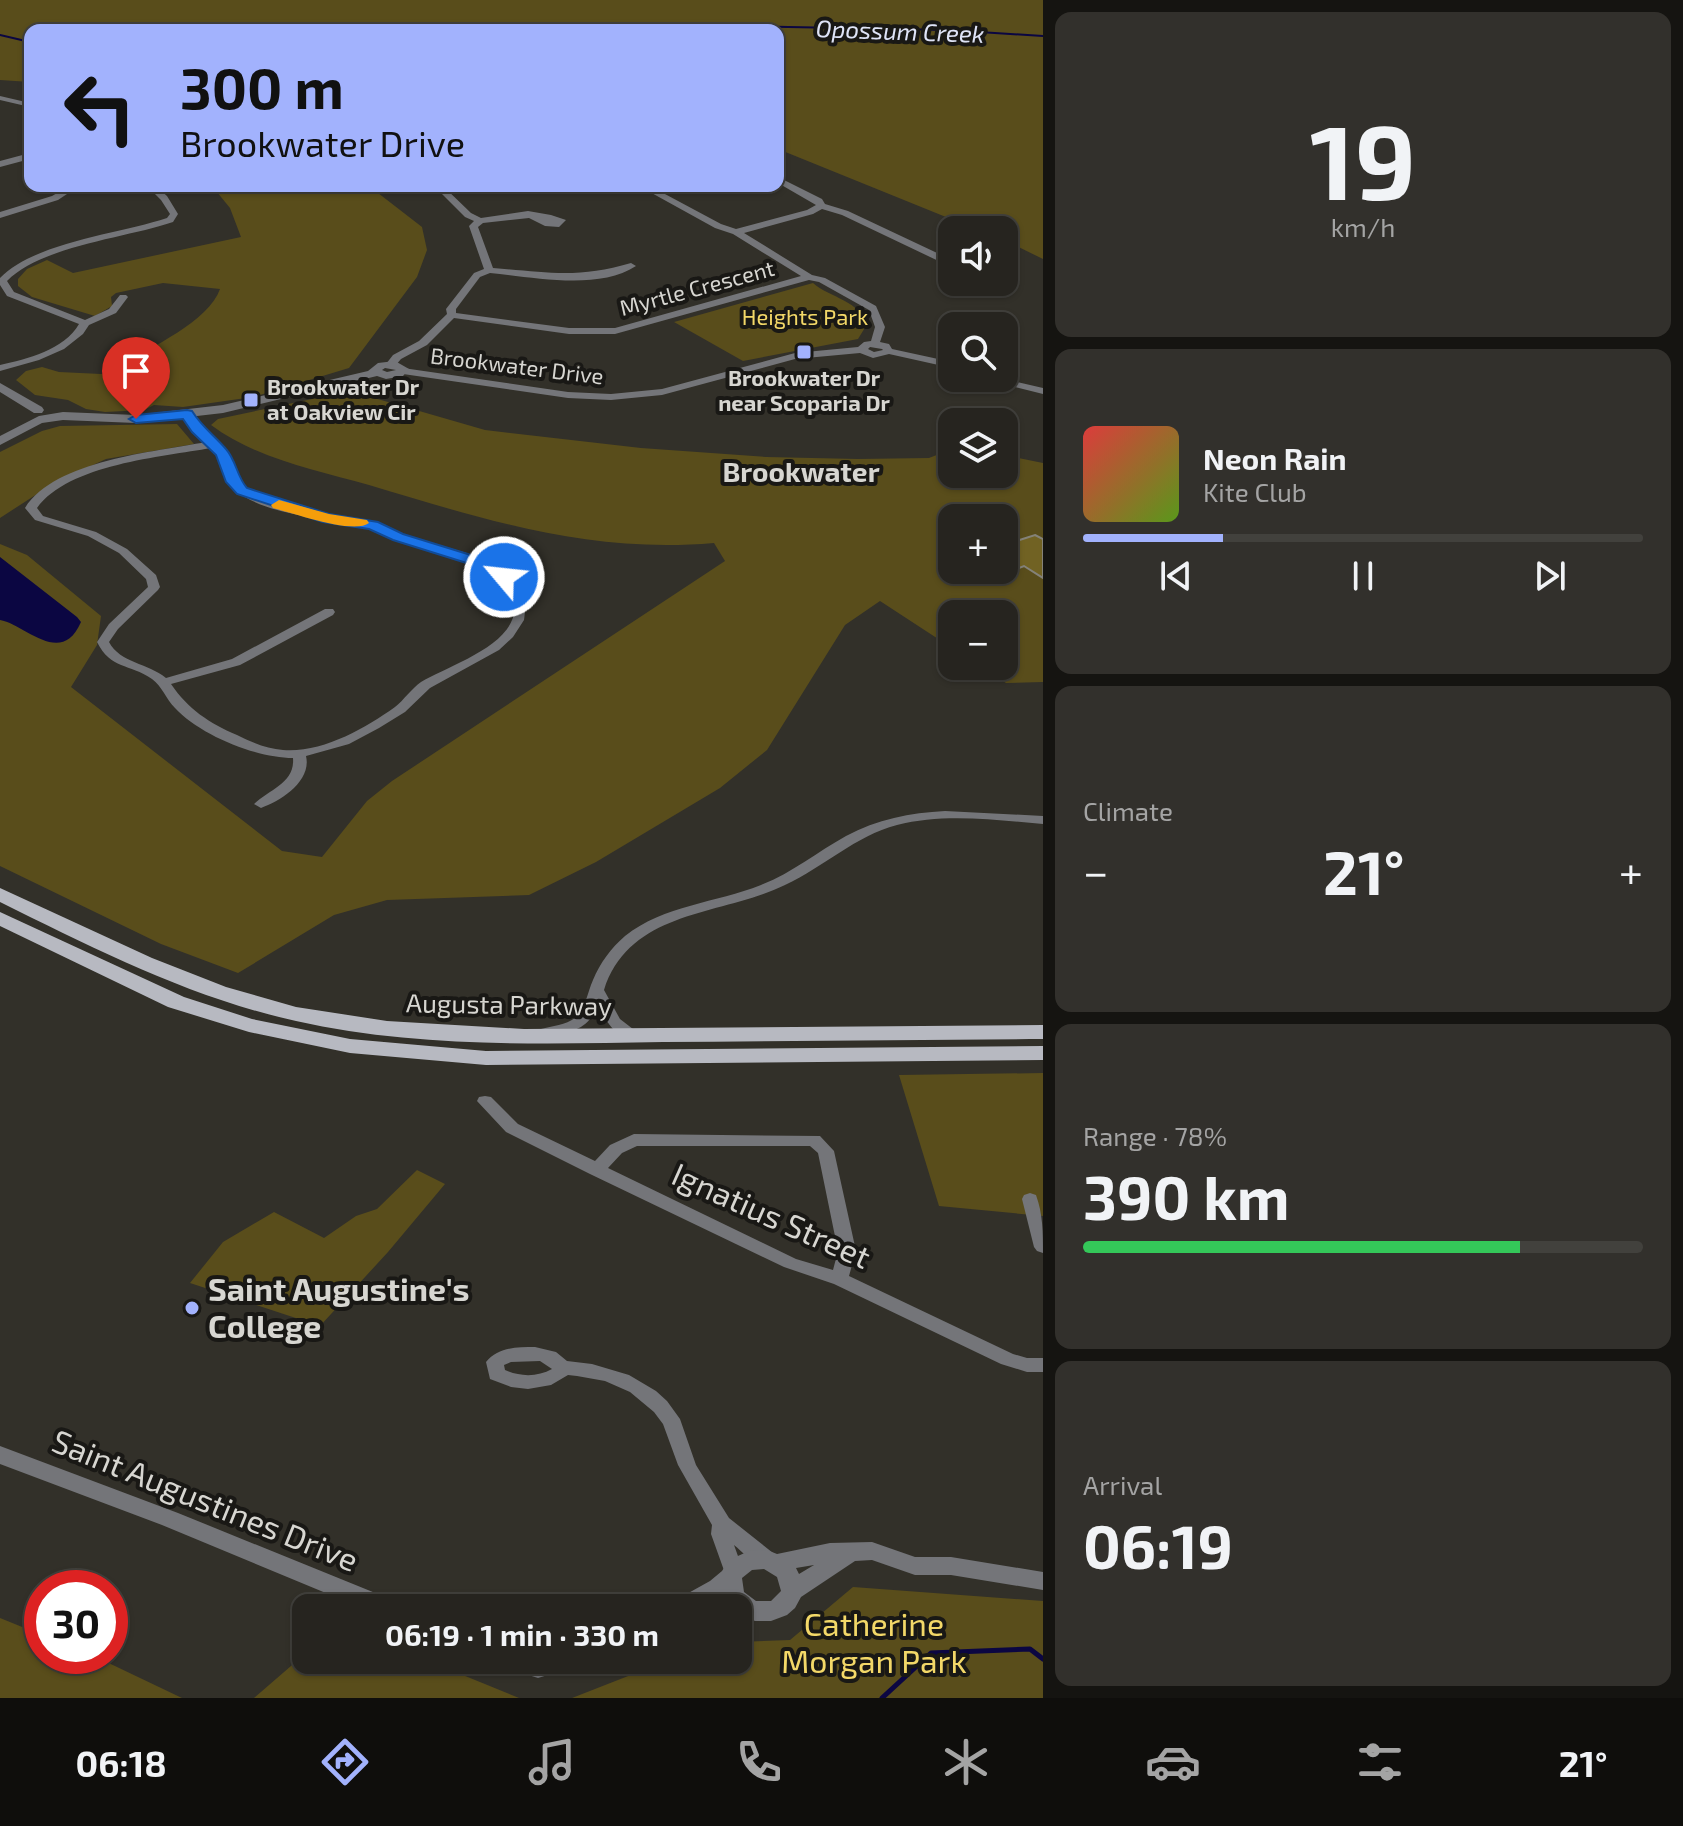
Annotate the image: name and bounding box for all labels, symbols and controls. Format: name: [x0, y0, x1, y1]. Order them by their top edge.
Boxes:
water label: Opossum Creek: [815, 13, 985, 48]
text: 300 m: [180, 53, 344, 120]
icon: left: [48, 56, 152, 160]
text: 19: [1310, 96, 1416, 221]
text: Brookwater Drive: [180, 121, 465, 164]
text: km/h: [1331, 211, 1395, 242]
map controls: [938, 216, 1018, 680]
button: sound: [938, 216, 1018, 296]
street label: Myrtle Crescent: [617, 254, 777, 320]
park label: Heights Park: [742, 303, 868, 329]
button: search: [938, 312, 1018, 392]
pin: [102, 337, 170, 419]
street label: Brookwater Drive: [429, 341, 605, 389]
marker: Brookwater Dr near Scoparia Dr: [795, 343, 813, 361]
icon: arrive: [114, 349, 158, 393]
place label: Brookwater Dr near Scoparia Dr: [718, 364, 890, 415]
place label: Brookwater Dr at Oakview Cir: [267, 373, 420, 424]
marker: Brookwater Dr at Oakview Cir: [242, 391, 260, 409]
button: layers: [938, 408, 1018, 488]
text: Neon Rain: [1203, 440, 1347, 476]
district label: Brookwater: [722, 454, 880, 488]
text: Kite Club: [1203, 476, 1307, 507]
button: +: [938, 504, 1018, 584]
position arrow: [462, 535, 546, 619]
icon: previous: [1154, 554, 1198, 598]
icon: pause: [1341, 554, 1385, 598]
icon: next: [1528, 554, 1572, 598]
button: −: [938, 600, 1018, 680]
text: Climate: [1083, 795, 1173, 826]
text: 21°: [1323, 835, 1404, 907]
text: −: [1083, 844, 1109, 897]
text: +: [1619, 844, 1643, 897]
street label: Augusta Parkway: [406, 986, 613, 1021]
text: Range · 78%: [1083, 1120, 1227, 1151]
street label: Ignatius Street: [667, 1153, 877, 1275]
text: 390 km: [1083, 1160, 1290, 1232]
place label: Saint Augustine's College: [208, 1269, 470, 1344]
marker: Saint Augustine's College: [183, 1299, 201, 1317]
street label: Saint Augustines Drive: [47, 1420, 364, 1578]
text: Arrival: [1083, 1469, 1162, 1500]
text: 06:19: [1083, 1509, 1233, 1581]
speed limit sign: 30: [24, 1570, 128, 1674]
park label: Catherine Morgan Park: [781, 1604, 967, 1679]
text: 06:19 · 1 min · 330 m: [385, 1616, 659, 1652]
icon: directions: [317, 1734, 373, 1790]
icon: music: [524, 1734, 580, 1790]
icon: phone: [731, 1734, 787, 1790]
icon: climate: [938, 1734, 994, 1790]
icon: car: [1145, 1734, 1201, 1790]
icon: filters: [1352, 1734, 1408, 1790]
text: 06:18: [75, 1741, 167, 1784]
text: 21°: [1559, 1741, 1608, 1784]

